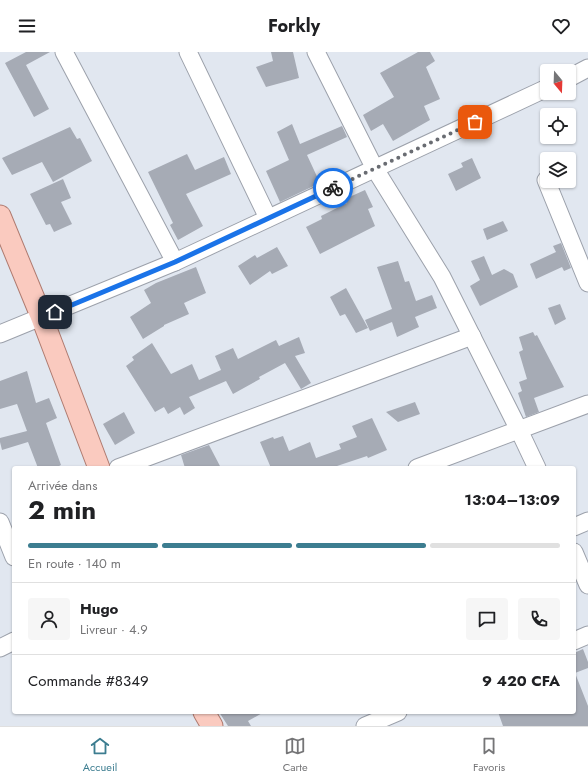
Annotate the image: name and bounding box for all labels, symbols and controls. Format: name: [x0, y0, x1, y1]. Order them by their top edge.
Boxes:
text: Forkly: [268, 13, 320, 39]
icon: menu: [16, 15, 38, 37]
icon: heart: [550, 15, 572, 37]
north arrow: [540, 64, 576, 100]
map controls: [540, 64, 576, 188]
pin: [458, 105, 492, 139]
button: locate: [540, 108, 576, 144]
icon: bag: [464, 111, 486, 133]
button: layers: [540, 152, 576, 188]
courier: [313, 168, 353, 208]
icon: bike: [322, 177, 344, 199]
pin: [38, 295, 72, 329]
icon: home: [44, 301, 66, 323]
text: Arrivée dans: [28, 476, 97, 495]
text: 13:04–13:09: [464, 489, 560, 511]
text: 2 min: [28, 491, 96, 529]
text: En route · 140 m: [28, 554, 121, 573]
button: person: [28, 598, 70, 640]
text: Hugo: [80, 598, 118, 620]
button: chat: [466, 598, 508, 640]
button: phone: [518, 598, 560, 640]
text: Livreur · 4.9: [80, 620, 148, 639]
text: Commande #8349: [28, 670, 149, 692]
text: 9 420 CFA: [482, 670, 560, 692]
tab: Accueil: [83, 735, 117, 775]
tab: Carte: [283, 735, 308, 775]
tab: Favoris: [473, 735, 505, 775]

